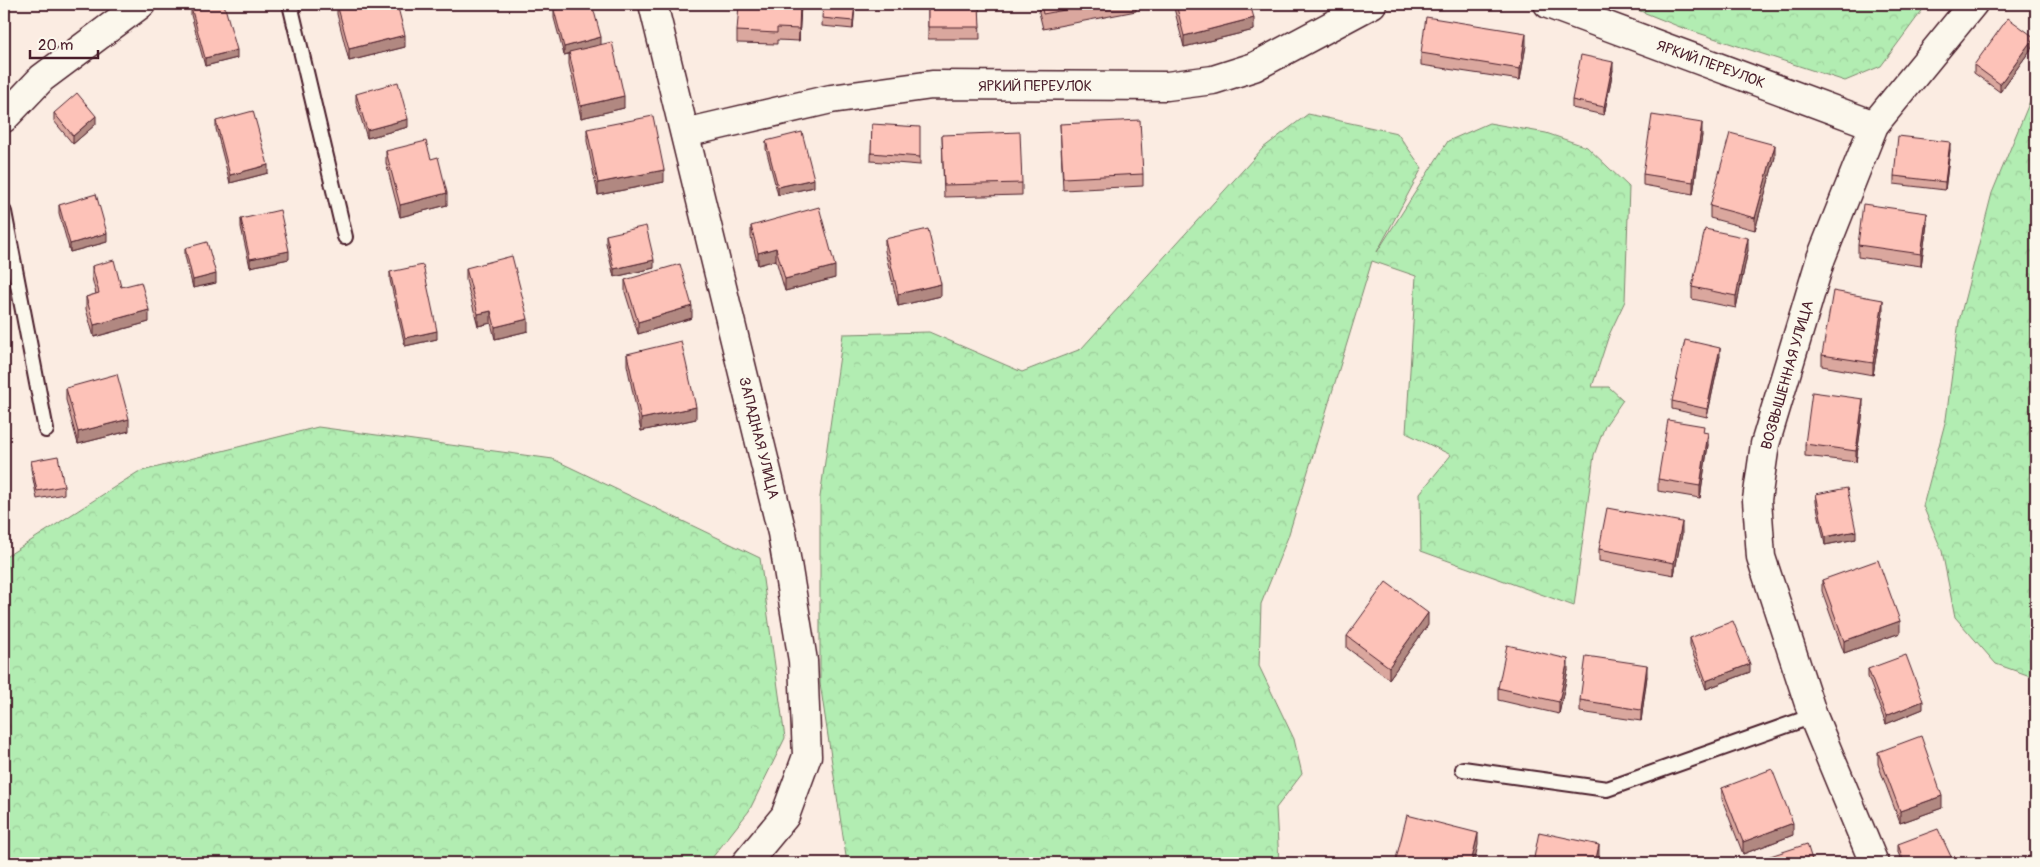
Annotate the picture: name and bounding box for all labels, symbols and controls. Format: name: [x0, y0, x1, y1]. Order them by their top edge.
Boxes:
scale bar: [30, 28, 98, 60]
text: 20 m: [38, 36, 73, 55]
street label: ЯРКИЙ ПЕРЕУЛОК: [1654, 36, 1768, 93]
street label: ЯРКИЙ ПЕРЕУЛОК: [978, 77, 1092, 96]
street label: ВОЗВЫШЕННАЯ УЛИЦА: [1757, 298, 1818, 452]
street label: ЗАПАДНАЯ УЛИЦА: [734, 375, 783, 501]

